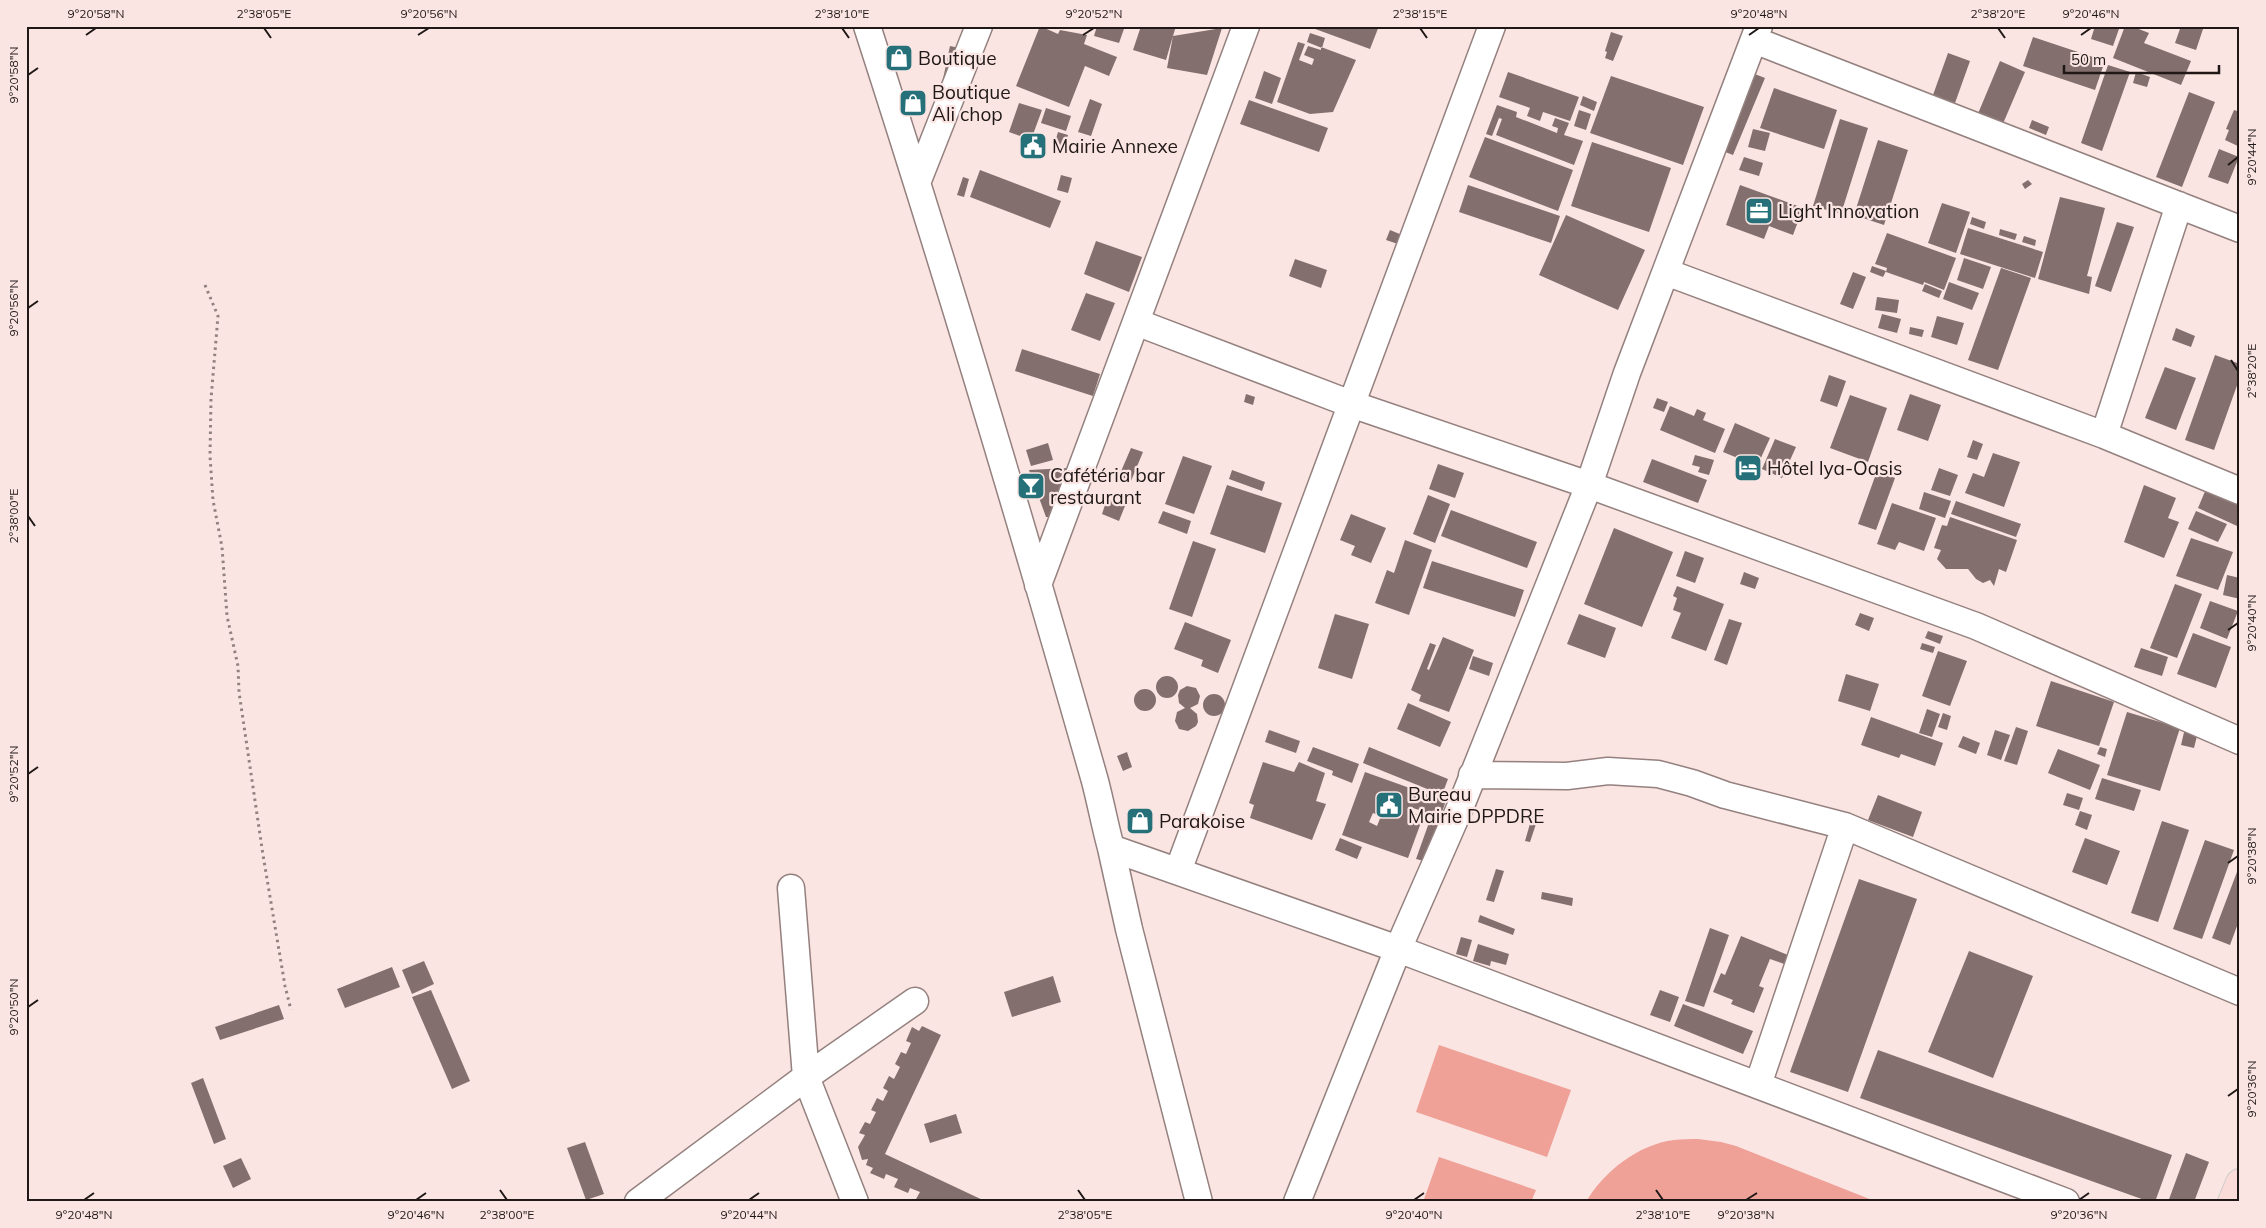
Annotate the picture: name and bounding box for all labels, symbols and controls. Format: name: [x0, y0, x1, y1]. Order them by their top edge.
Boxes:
text: 9°20'58"N: [68, 6, 124, 21]
text: 2°38'05"E: [237, 6, 291, 21]
text: 9°20'56"N: [401, 6, 457, 21]
text: 2°38'10"E: [815, 6, 869, 21]
text: 9°20'52"N: [1066, 6, 1122, 21]
text: 2°38'15"E: [1393, 6, 1447, 21]
text: 9°20'48"N: [1731, 6, 1787, 21]
text: 2°38'20"E: [1971, 6, 2025, 21]
text: 9°20'46"N: [2063, 6, 2119, 21]
scale bar: [2064, 42, 2218, 74]
shop icon: Boutique: [884, 43, 914, 73]
place label: Boutique: [918, 46, 997, 70]
text: 9°20'58"N: [6, 47, 21, 103]
text: 50 m: [2071, 50, 2106, 69]
place label: Boutique Ali chop: [932, 80, 1011, 126]
shop icon: Boutique Ali chop: [898, 88, 928, 118]
text: 9°20'44"N: [2244, 129, 2259, 185]
public building icon: Mairie Annexe: [1018, 131, 1048, 161]
place label: Mairie Annexe: [1052, 134, 1178, 158]
office icon: Light Innovation: [1744, 196, 1774, 226]
place label: Light Innovation: [1778, 199, 1919, 223]
text: 9°20'56"N: [6, 280, 21, 336]
text: 2°38'20"E: [2244, 344, 2259, 398]
hotel icon: Hôtel Iya-Oasis: [1733, 453, 1763, 483]
place label: Hôtel Iya-Oasis: [1767, 456, 1902, 480]
place label: Cafétéria bar restaurant: [1050, 463, 1165, 509]
bar icon: Cafétéria bar restaurant: [1016, 471, 1046, 501]
text: 2°38'00"E: [6, 489, 21, 543]
text: 9°20'40"N: [2244, 595, 2259, 651]
text: 9°20'52"N: [6, 746, 21, 802]
place label: Bureau Mairie DPPDRE: [1408, 782, 1544, 828]
public building icon: Bureau Mairie DPPDRE: [1374, 790, 1404, 820]
shop icon: Parakoise: [1125, 806, 1155, 836]
place label: Parakoise: [1159, 809, 1245, 833]
text: 9°20'38"N: [2244, 828, 2259, 884]
text: 9°20'50"N: [6, 979, 21, 1035]
text: 9°20'36"N: [2244, 1061, 2259, 1117]
text: 9°20'48"N: [56, 1207, 112, 1222]
text: 9°20'46"N: [388, 1207, 444, 1222]
text: 2°38'00"E: [480, 1207, 534, 1222]
text: 9°20'44"N: [721, 1207, 777, 1222]
text: 2°38'05"E: [1058, 1207, 1112, 1222]
text: 9°20'40"N: [1386, 1207, 1442, 1222]
text: 2°38'10"E: [1636, 1207, 1690, 1222]
text: 9°20'38"N: [1718, 1207, 1774, 1222]
text: 9°20'36"N: [2051, 1207, 2107, 1222]

